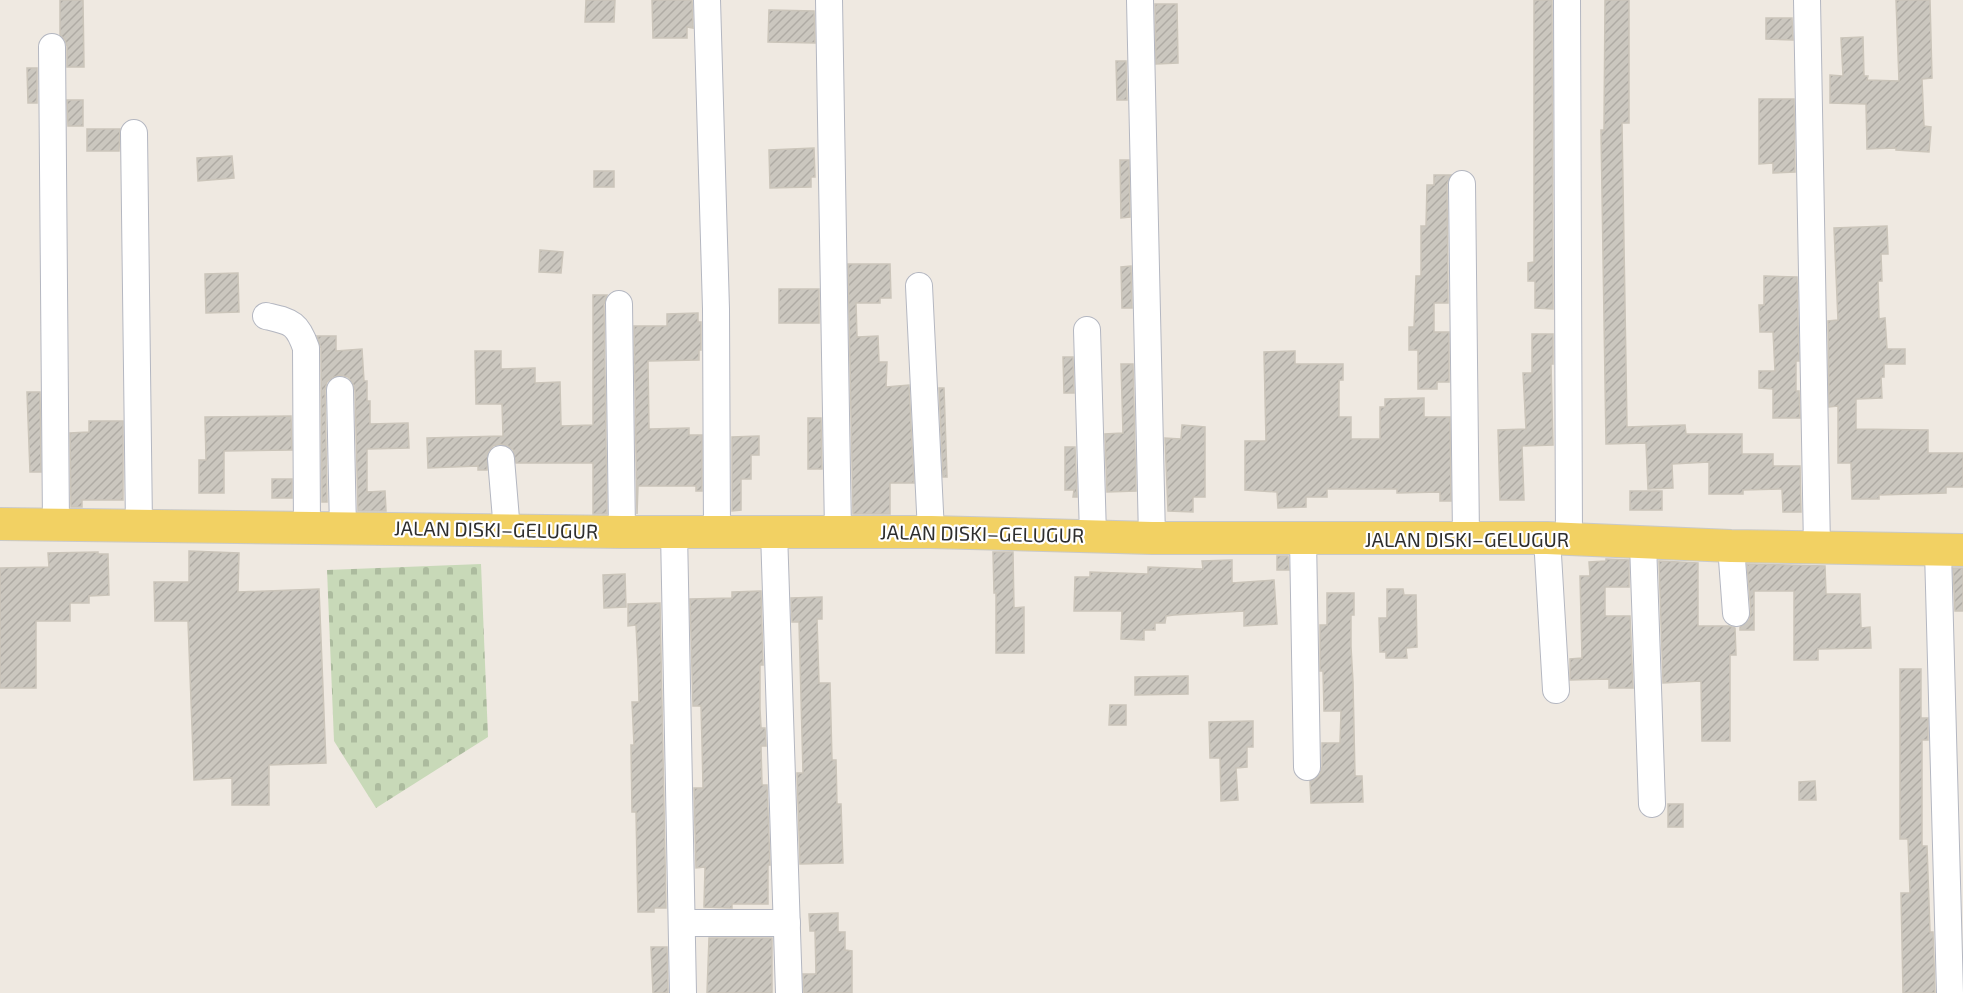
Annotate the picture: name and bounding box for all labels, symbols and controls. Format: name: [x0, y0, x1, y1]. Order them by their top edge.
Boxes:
street label: JALAN DISKI–GELUGUR: [394, 515, 598, 543]
street label: JALAN DISKI–GELUGUR: [880, 519, 1084, 547]
street label: JALAN DISKI–GELUGUR: [1365, 527, 1569, 551]

